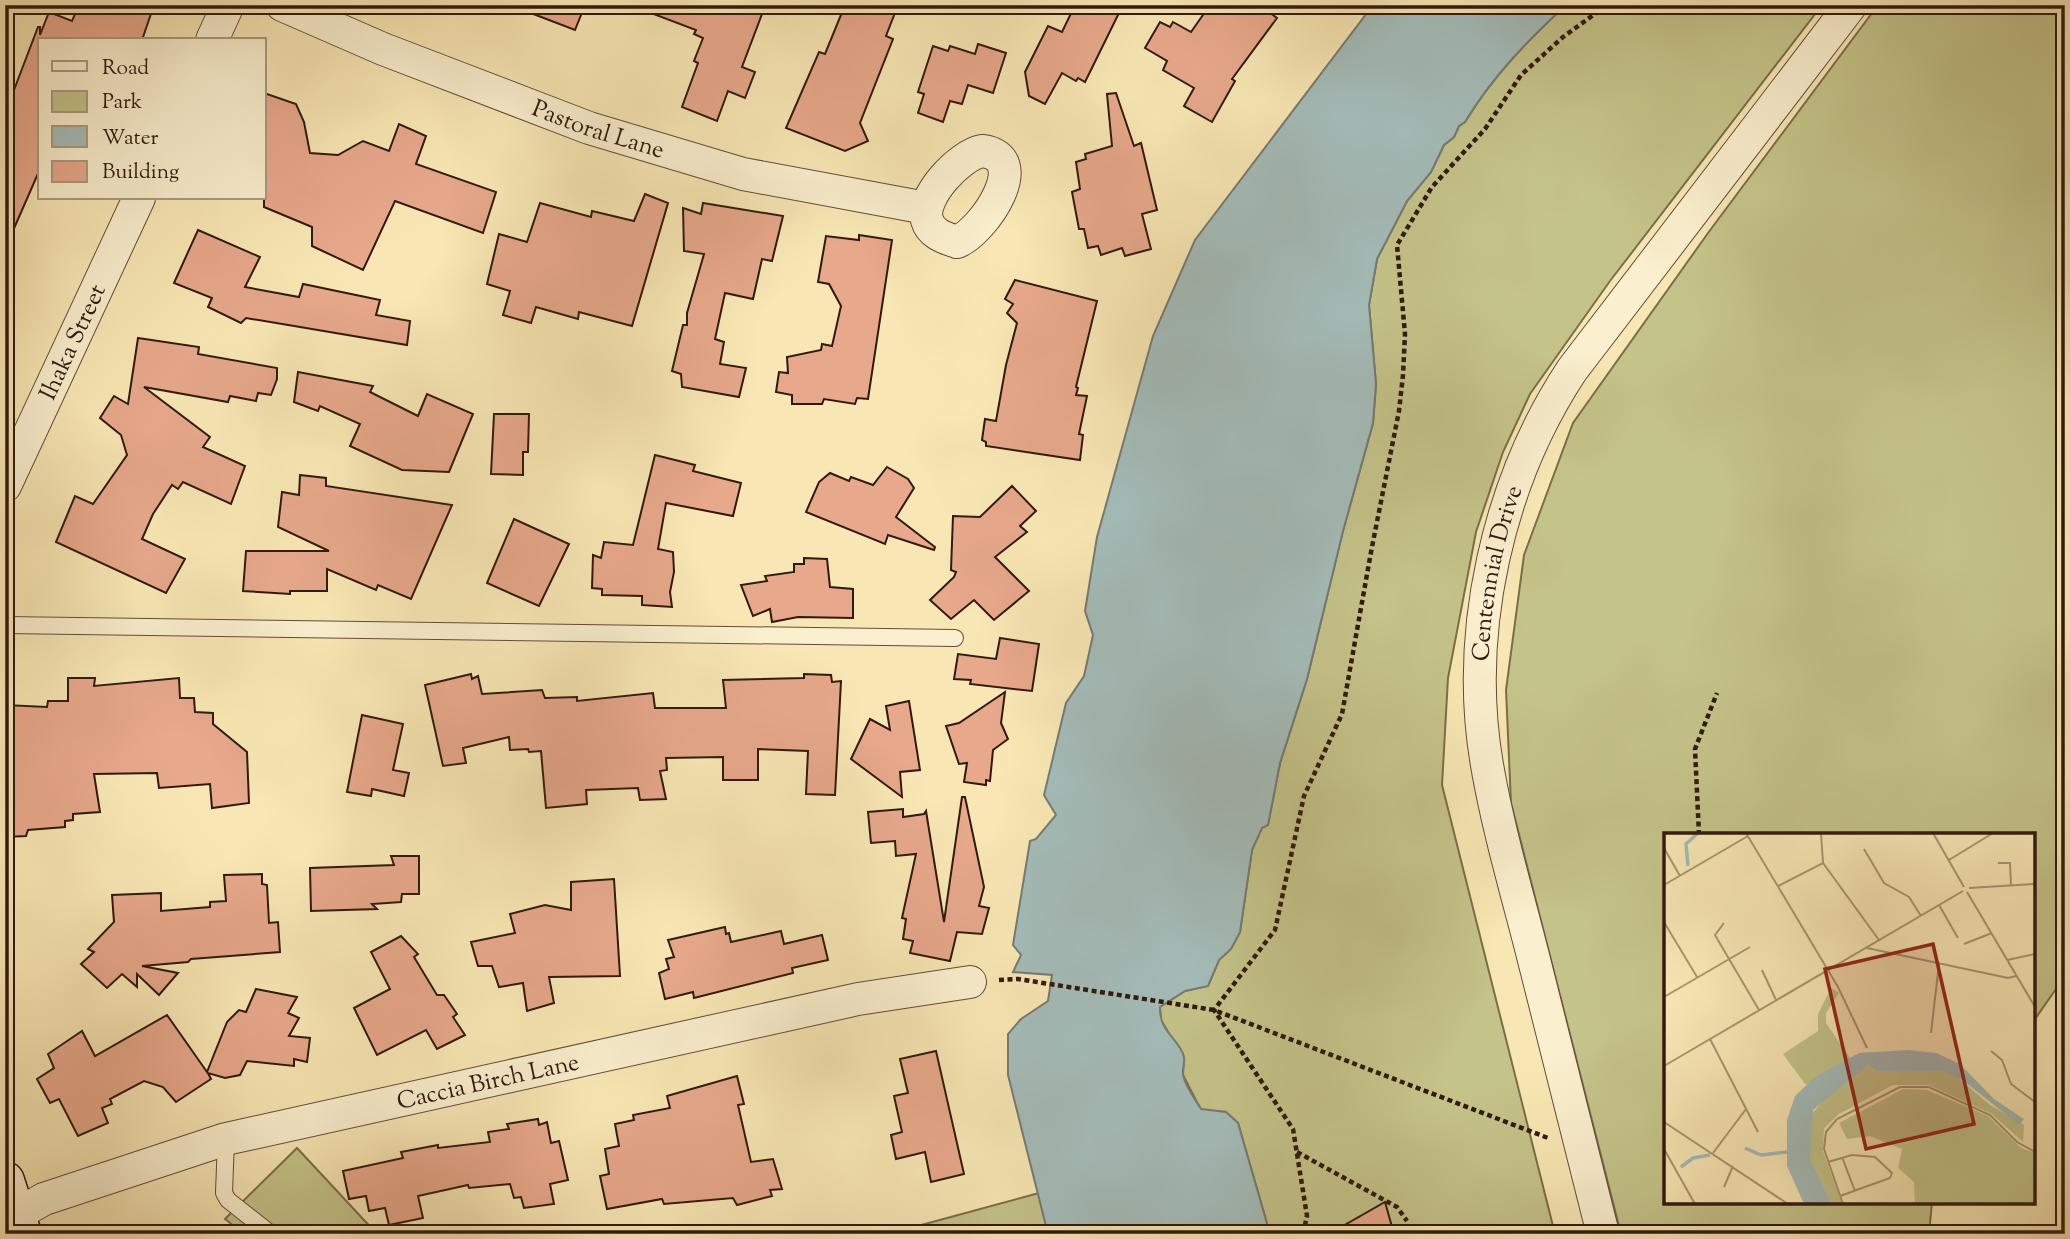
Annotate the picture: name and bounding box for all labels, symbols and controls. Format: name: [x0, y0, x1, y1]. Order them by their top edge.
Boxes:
legend: [38, 38, 266, 200]
text: Road: [102, 54, 149, 84]
text: Park: [102, 88, 143, 118]
street label: Pastoral Lane: [527, 93, 668, 169]
text: Water: [102, 124, 159, 154]
text: Building: [102, 158, 179, 188]
street label: Ihaka Street: [32, 279, 116, 406]
street label: Centennial Drive: [1465, 481, 1532, 662]
inset map: [1664, 833, 2035, 1204]
street label: Caccia Birch Lane: [394, 1046, 583, 1120]

